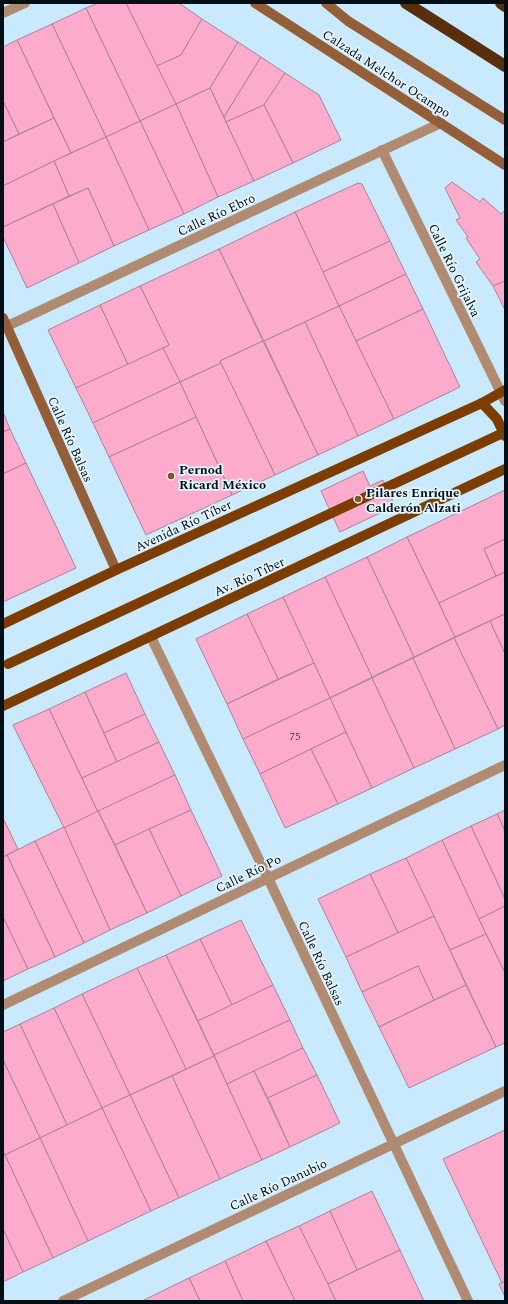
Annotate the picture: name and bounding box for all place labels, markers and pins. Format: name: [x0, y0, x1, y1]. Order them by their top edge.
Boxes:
place label: Pernod Ricard México: [179, 460, 266, 495]
marker: Pernod Ricard México: [166, 471, 176, 481]
place label: Pilares Enrique Calderón Alzati: [366, 483, 461, 518]
marker: Pilares Enrique Calderón Alzati: [353, 494, 363, 504]

